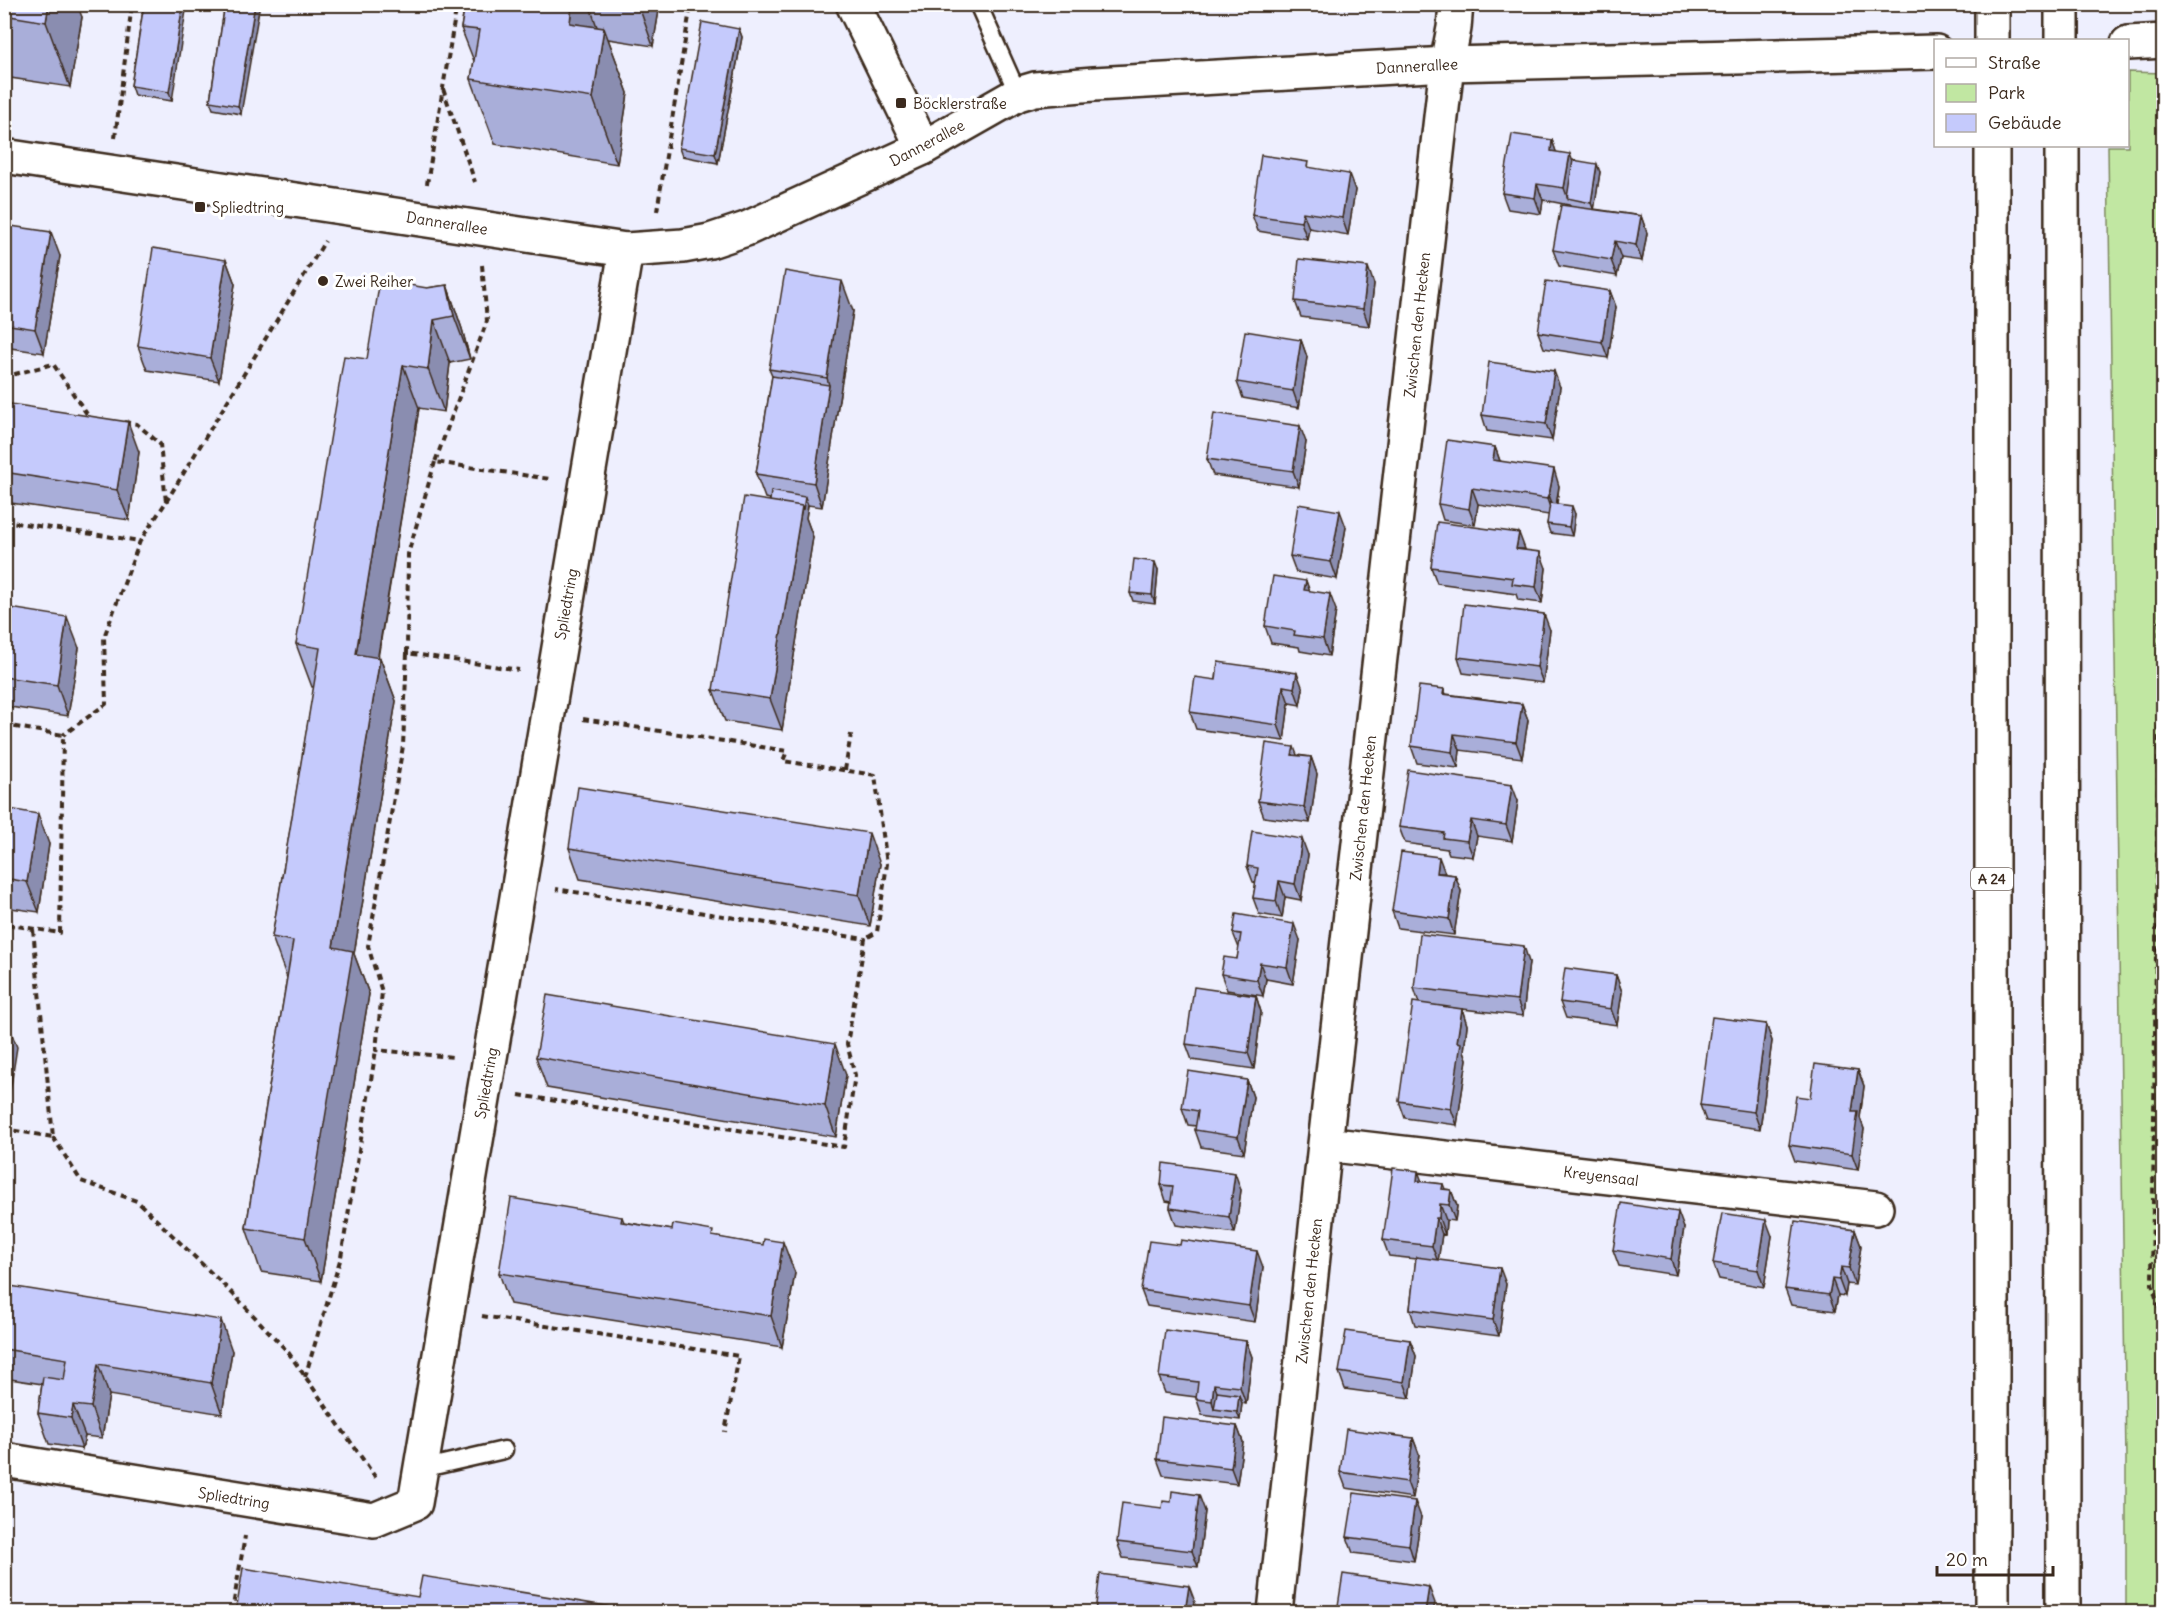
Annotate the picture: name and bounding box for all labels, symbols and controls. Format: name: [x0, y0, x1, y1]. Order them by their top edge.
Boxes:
legend: [1934, 39, 2129, 147]
text: Straße: [1988, 51, 2041, 74]
street label: Dannerallee: [1376, 54, 1458, 78]
text: Park: [1988, 81, 2025, 104]
place label: Böcklerstraße: [913, 94, 1007, 113]
marker: Böcklerstraße: [894, 96, 908, 110]
text: Gebäude: [1988, 111, 2061, 134]
street label: Dannerallee: [886, 115, 968, 171]
place label: Spliedtring: [212, 198, 284, 217]
marker: Spliedtring: [193, 200, 207, 214]
street label: Dannerallee: [405, 207, 489, 239]
street label: Zwischen den Hecken: [1400, 251, 1434, 399]
place label: Zwei Reiher: [335, 272, 413, 291]
marker: Zwei Reiher: [316, 274, 330, 288]
street label: Spliedtring: [550, 567, 582, 641]
street label: Zwischen den Hecken: [1346, 734, 1380, 882]
road number: A 24: [1971, 868, 2013, 890]
street label: Spliedtring: [470, 1046, 502, 1120]
street label: Kreyensaal: [1562, 1162, 1640, 1190]
street label: Zwischen den Hecken: [1292, 1217, 1326, 1365]
street label: Spliedtring: [197, 1483, 271, 1513]
scale bar: [1937, 1539, 2052, 1577]
text: 20 m: [1946, 1548, 1988, 1571]

